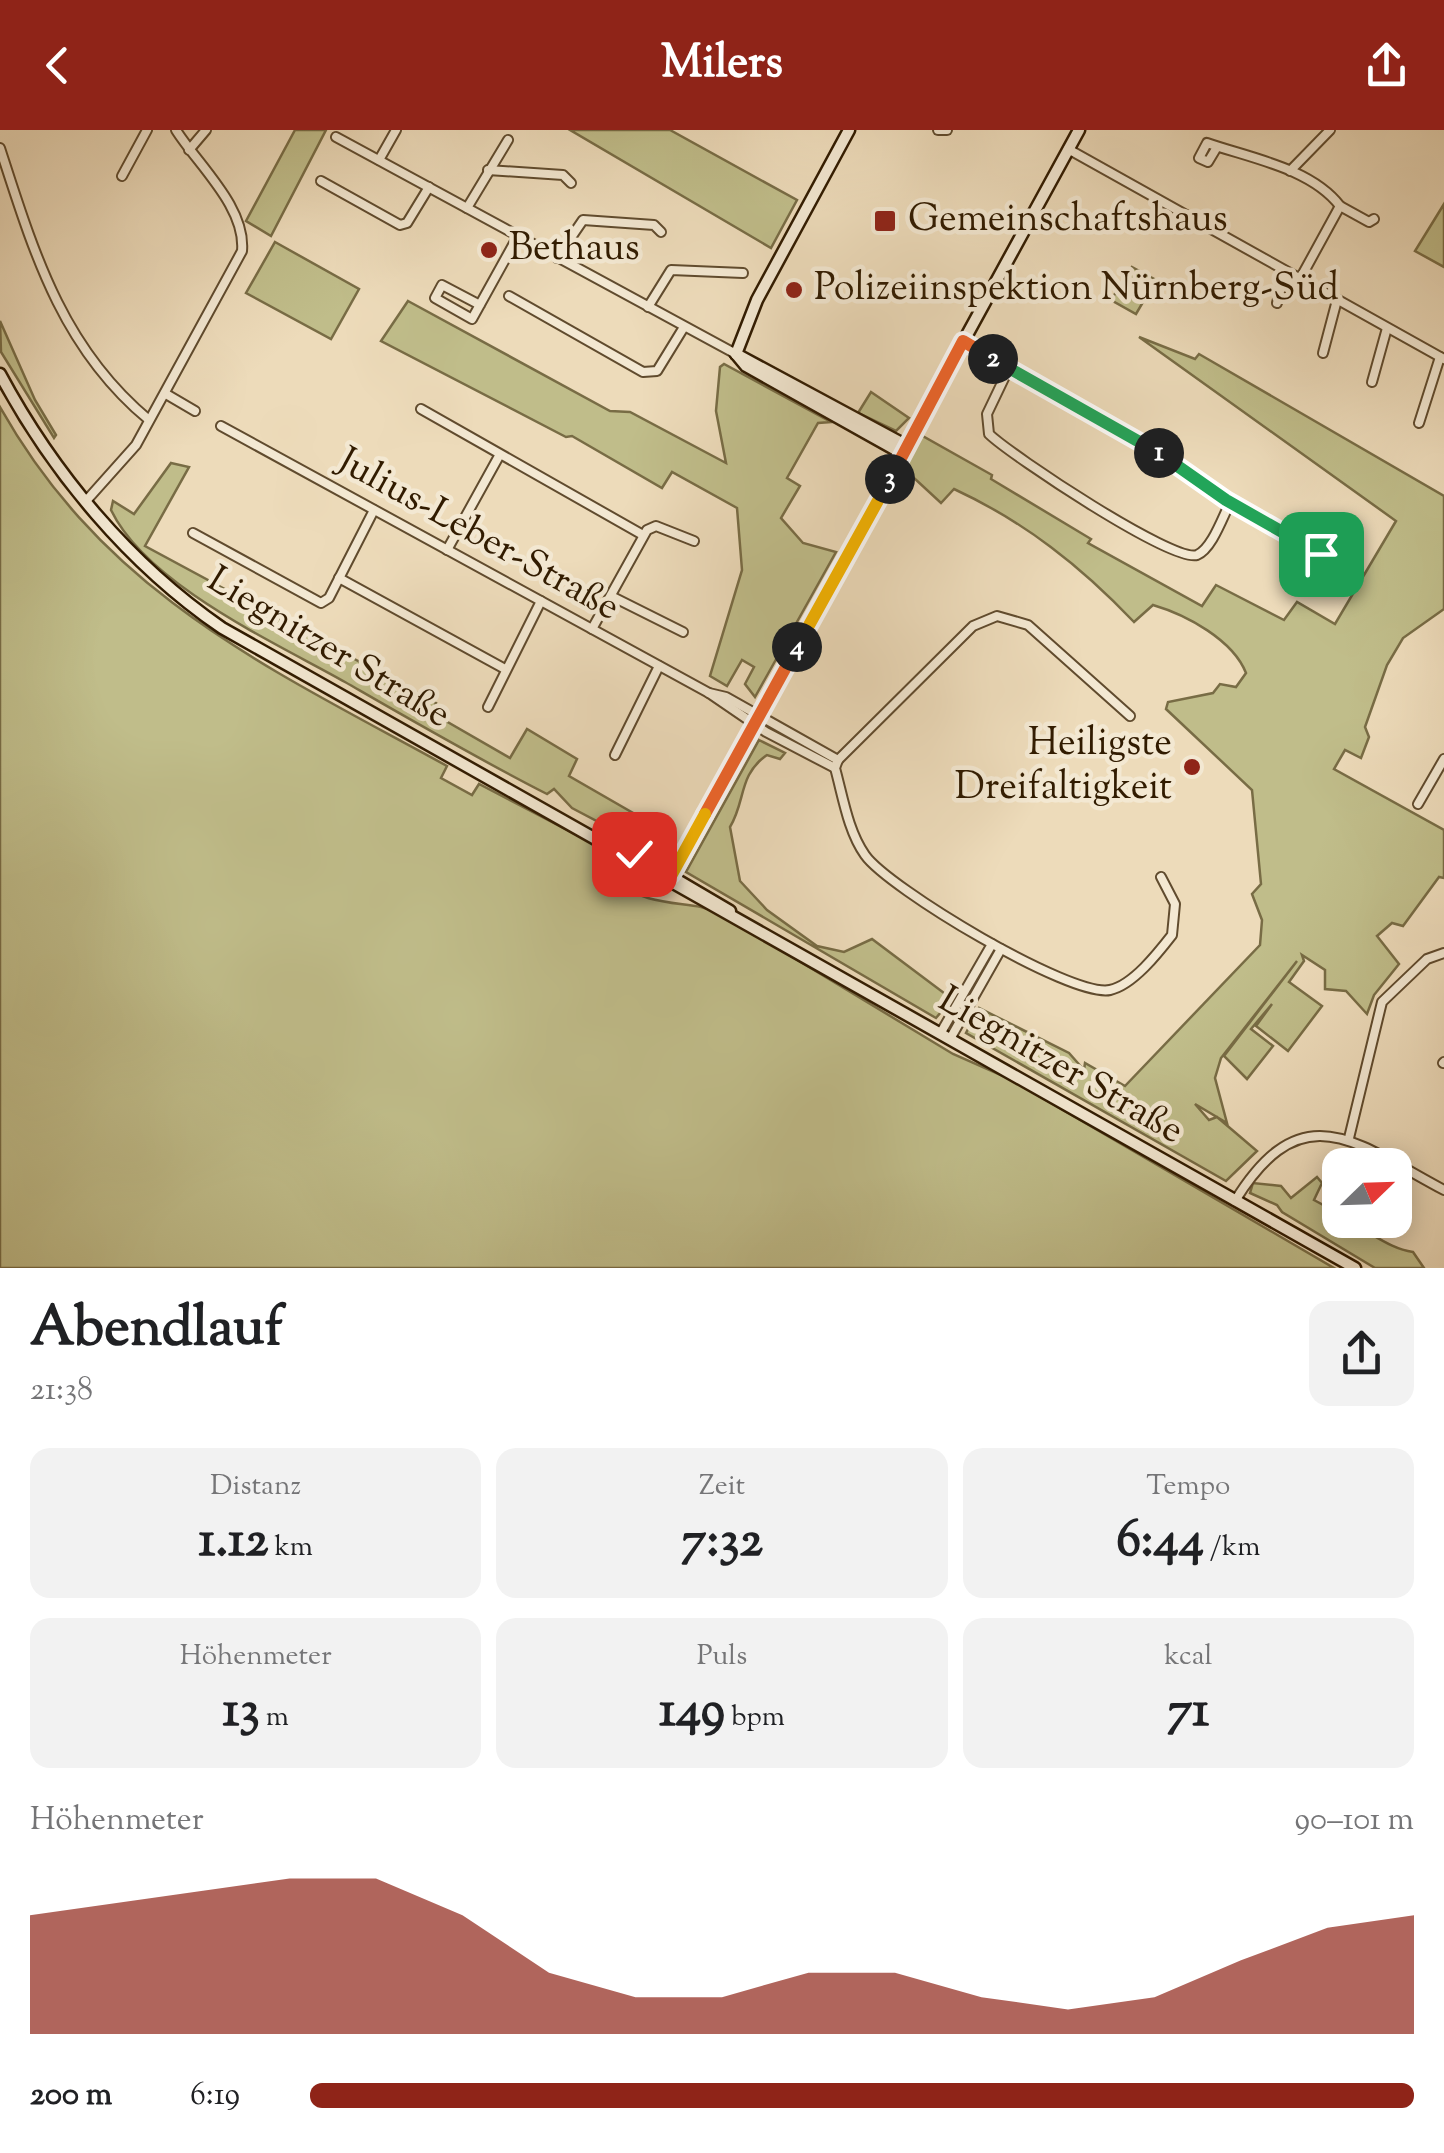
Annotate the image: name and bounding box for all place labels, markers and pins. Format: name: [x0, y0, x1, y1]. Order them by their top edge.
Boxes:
place label: Gemeinschaftshaus: [908, 194, 1228, 248]
marker: Gemeinschaftshaus: [872, 208, 898, 234]
place label: Bethaus: [509, 223, 640, 277]
marker: Bethaus: [478, 239, 500, 261]
place label: Polizeiinspektion Nürnberg-Süd: [814, 263, 1339, 317]
marker: Polizeiinspektion Nürnberg-Süd: [783, 279, 805, 301]
pin: 2: [968, 334, 1018, 384]
pin: 1: [1134, 428, 1184, 478]
pin: 3: [865, 454, 915, 504]
pin: [1279, 512, 1364, 597]
pin: 4: [772, 622, 822, 672]
place label: Heiligste Dreifaltigkeit: [955, 718, 1172, 816]
marker: Heiligste Dreifaltigkeit: [1181, 756, 1203, 778]
pin: [592, 812, 677, 897]

